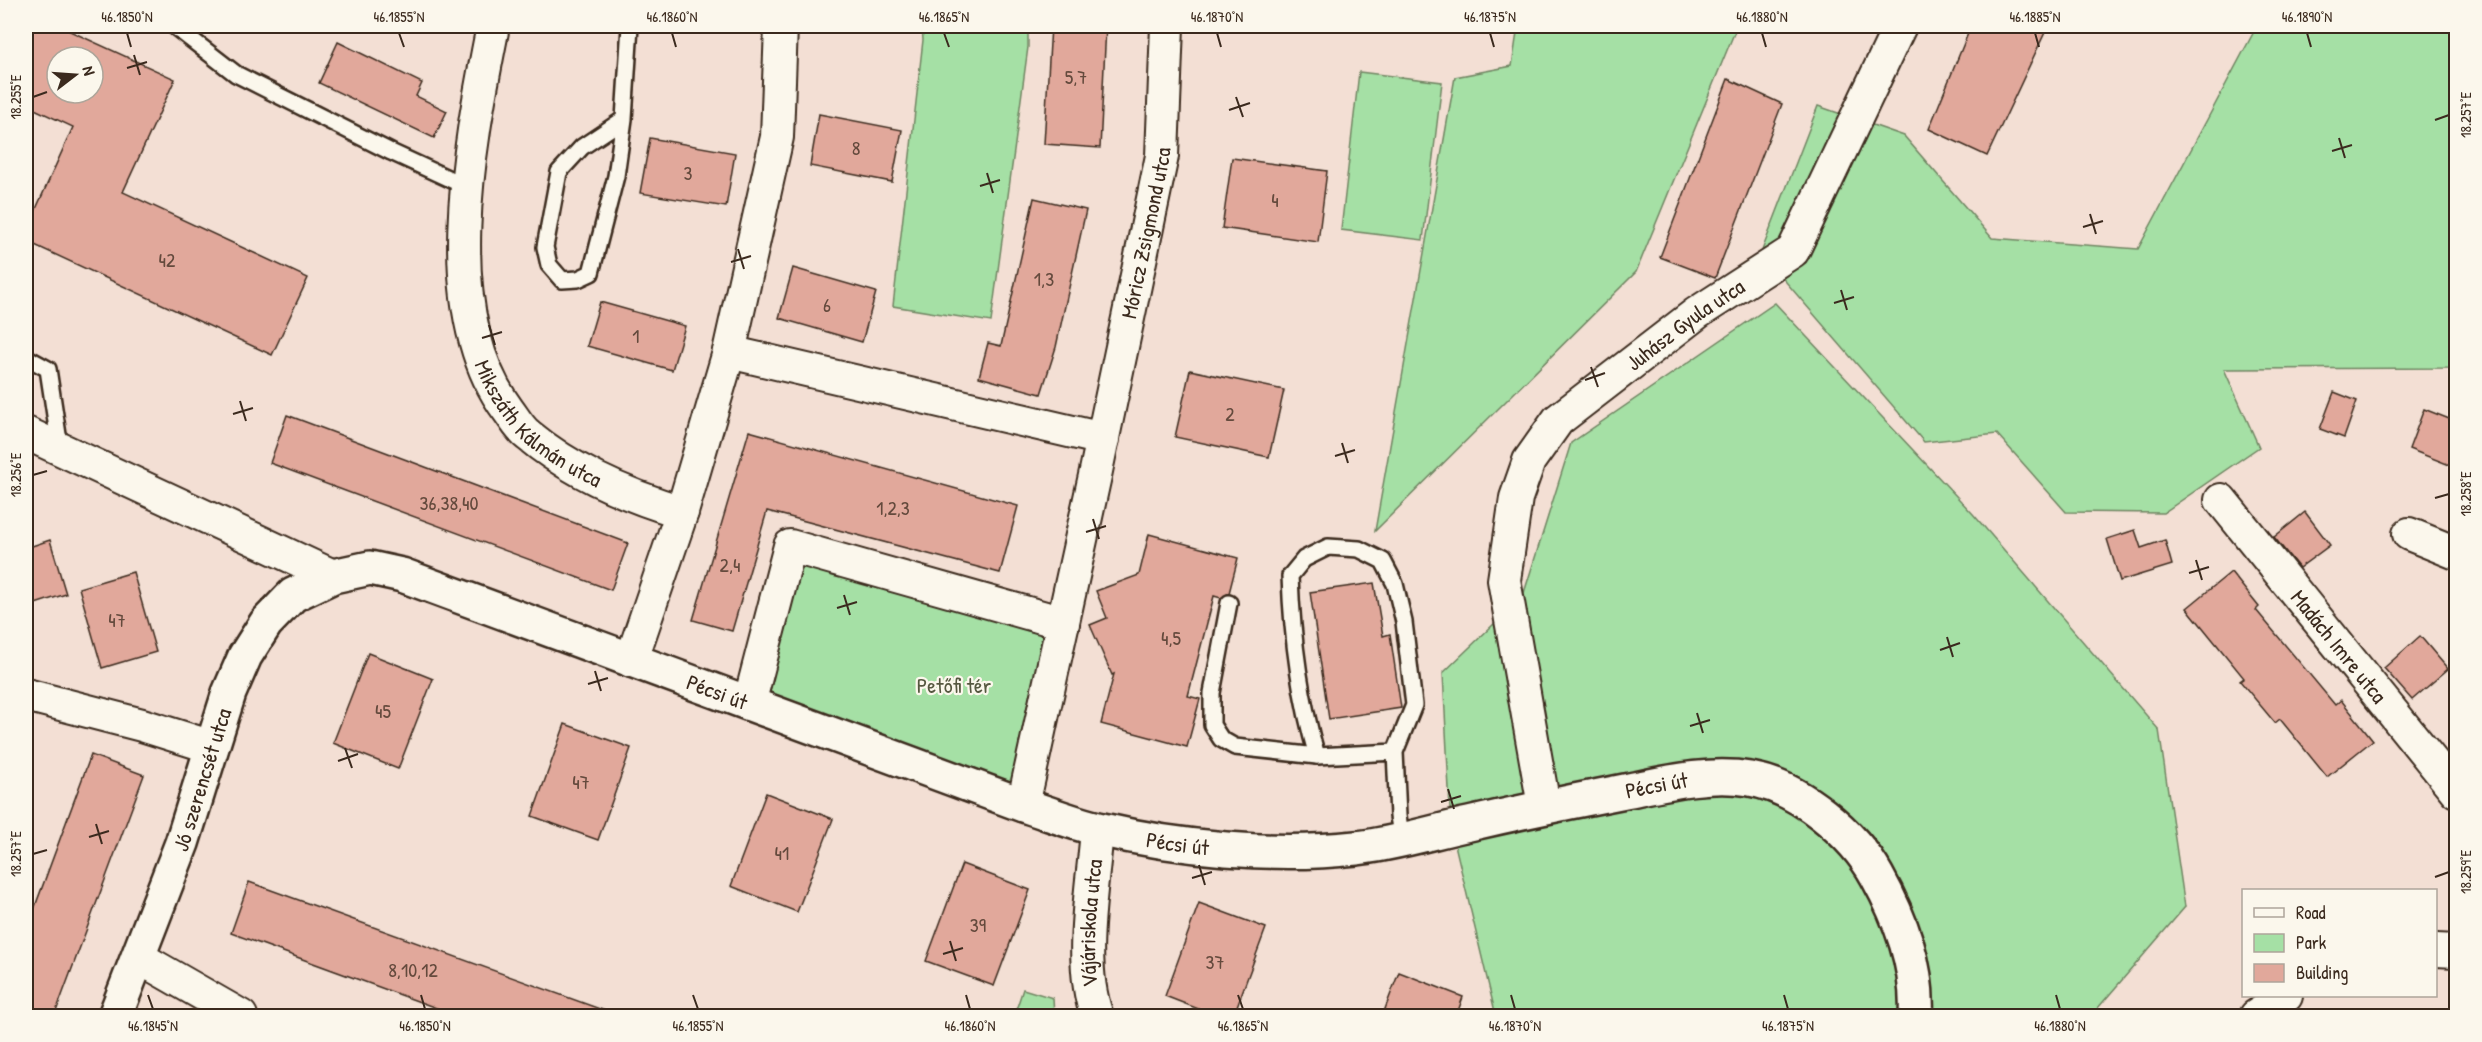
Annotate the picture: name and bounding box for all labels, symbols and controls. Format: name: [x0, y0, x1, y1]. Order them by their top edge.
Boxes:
text: 46.1850°N: [101, 6, 153, 27]
text: 46.1855°N: [374, 6, 424, 27]
text: 46.1860°N: [647, 6, 697, 27]
text: 46.1865°N: [919, 6, 969, 27]
text: 46.1870°N: [1191, 6, 1243, 27]
text: 46.1875°N: [1464, 6, 1516, 27]
text: 46.1880°N: [1736, 6, 1788, 27]
text: 46.1885°N: [2009, 6, 2061, 27]
text: 46.1890°N: [2282, 6, 2332, 27]
north arrow: [45, 45, 105, 105]
text: N: [78, 63, 101, 78]
house number: 5,7: [1065, 63, 1087, 90]
text: 18.255°E: [5, 74, 26, 119]
text: 18.257°E: [2455, 92, 2476, 138]
house number: 8: [852, 134, 860, 161]
street label: Móricz Zsigmond utca: [1113, 147, 1177, 321]
house number: 3: [684, 159, 693, 186]
house number: 4: [1271, 186, 1279, 213]
house number: 42: [159, 246, 176, 273]
house number: 1,3: [1034, 265, 1054, 292]
street label: Juhász Gyula utca: [1620, 271, 1750, 377]
house number: 6: [823, 291, 831, 318]
house number: 1: [632, 322, 640, 349]
street label: Mikszáth Kálmán utca: [468, 355, 607, 494]
house number: 2: [1225, 400, 1235, 427]
text: 18.256°E: [5, 452, 26, 497]
text: 18.258°E: [2455, 471, 2476, 517]
house number: 36,38,40: [419, 489, 479, 516]
house number: 1,2,3: [876, 494, 910, 521]
house number: 2,4: [720, 551, 740, 578]
street label: Madách Imre utca: [2284, 583, 2394, 710]
house number: 47: [108, 606, 126, 633]
house number: 4,5: [1161, 624, 1182, 651]
street label: Pécsi út: [683, 667, 752, 717]
park label: Petőfi tér: [917, 670, 992, 700]
house number: 45: [375, 697, 392, 724]
street label: Jó szerencsét utca: [165, 704, 238, 855]
street label: Pécsi út: [1623, 764, 1690, 806]
house number: 47: [572, 768, 590, 795]
street label: Pécsi út: [1144, 824, 1211, 862]
text: 18.257°E: [5, 831, 26, 877]
house number: 41: [775, 839, 789, 866]
text: 18.259°E: [2455, 850, 2476, 894]
street label: Vájáriskola utca: [1072, 857, 1109, 989]
legend: [2242, 889, 2437, 997]
text: Road: [2296, 900, 2326, 925]
house number: 39: [970, 911, 986, 938]
text: Park: [2296, 930, 2327, 955]
house number: 37: [1206, 948, 1225, 975]
house number: 8,10,12: [388, 956, 438, 983]
text: Building: [2296, 960, 2348, 985]
text: 46.1845°N: [128, 1015, 178, 1036]
text: 46.1850°N: [399, 1015, 451, 1036]
text: 46.1855°N: [673, 1015, 723, 1036]
text: 46.1860°N: [945, 1015, 995, 1036]
text: 46.1865°N: [1218, 1015, 1268, 1036]
text: 46.1870°N: [1489, 1015, 1541, 1036]
text: 46.1875°N: [1762, 1015, 1814, 1036]
text: 46.1880°N: [2034, 1015, 2086, 1036]

